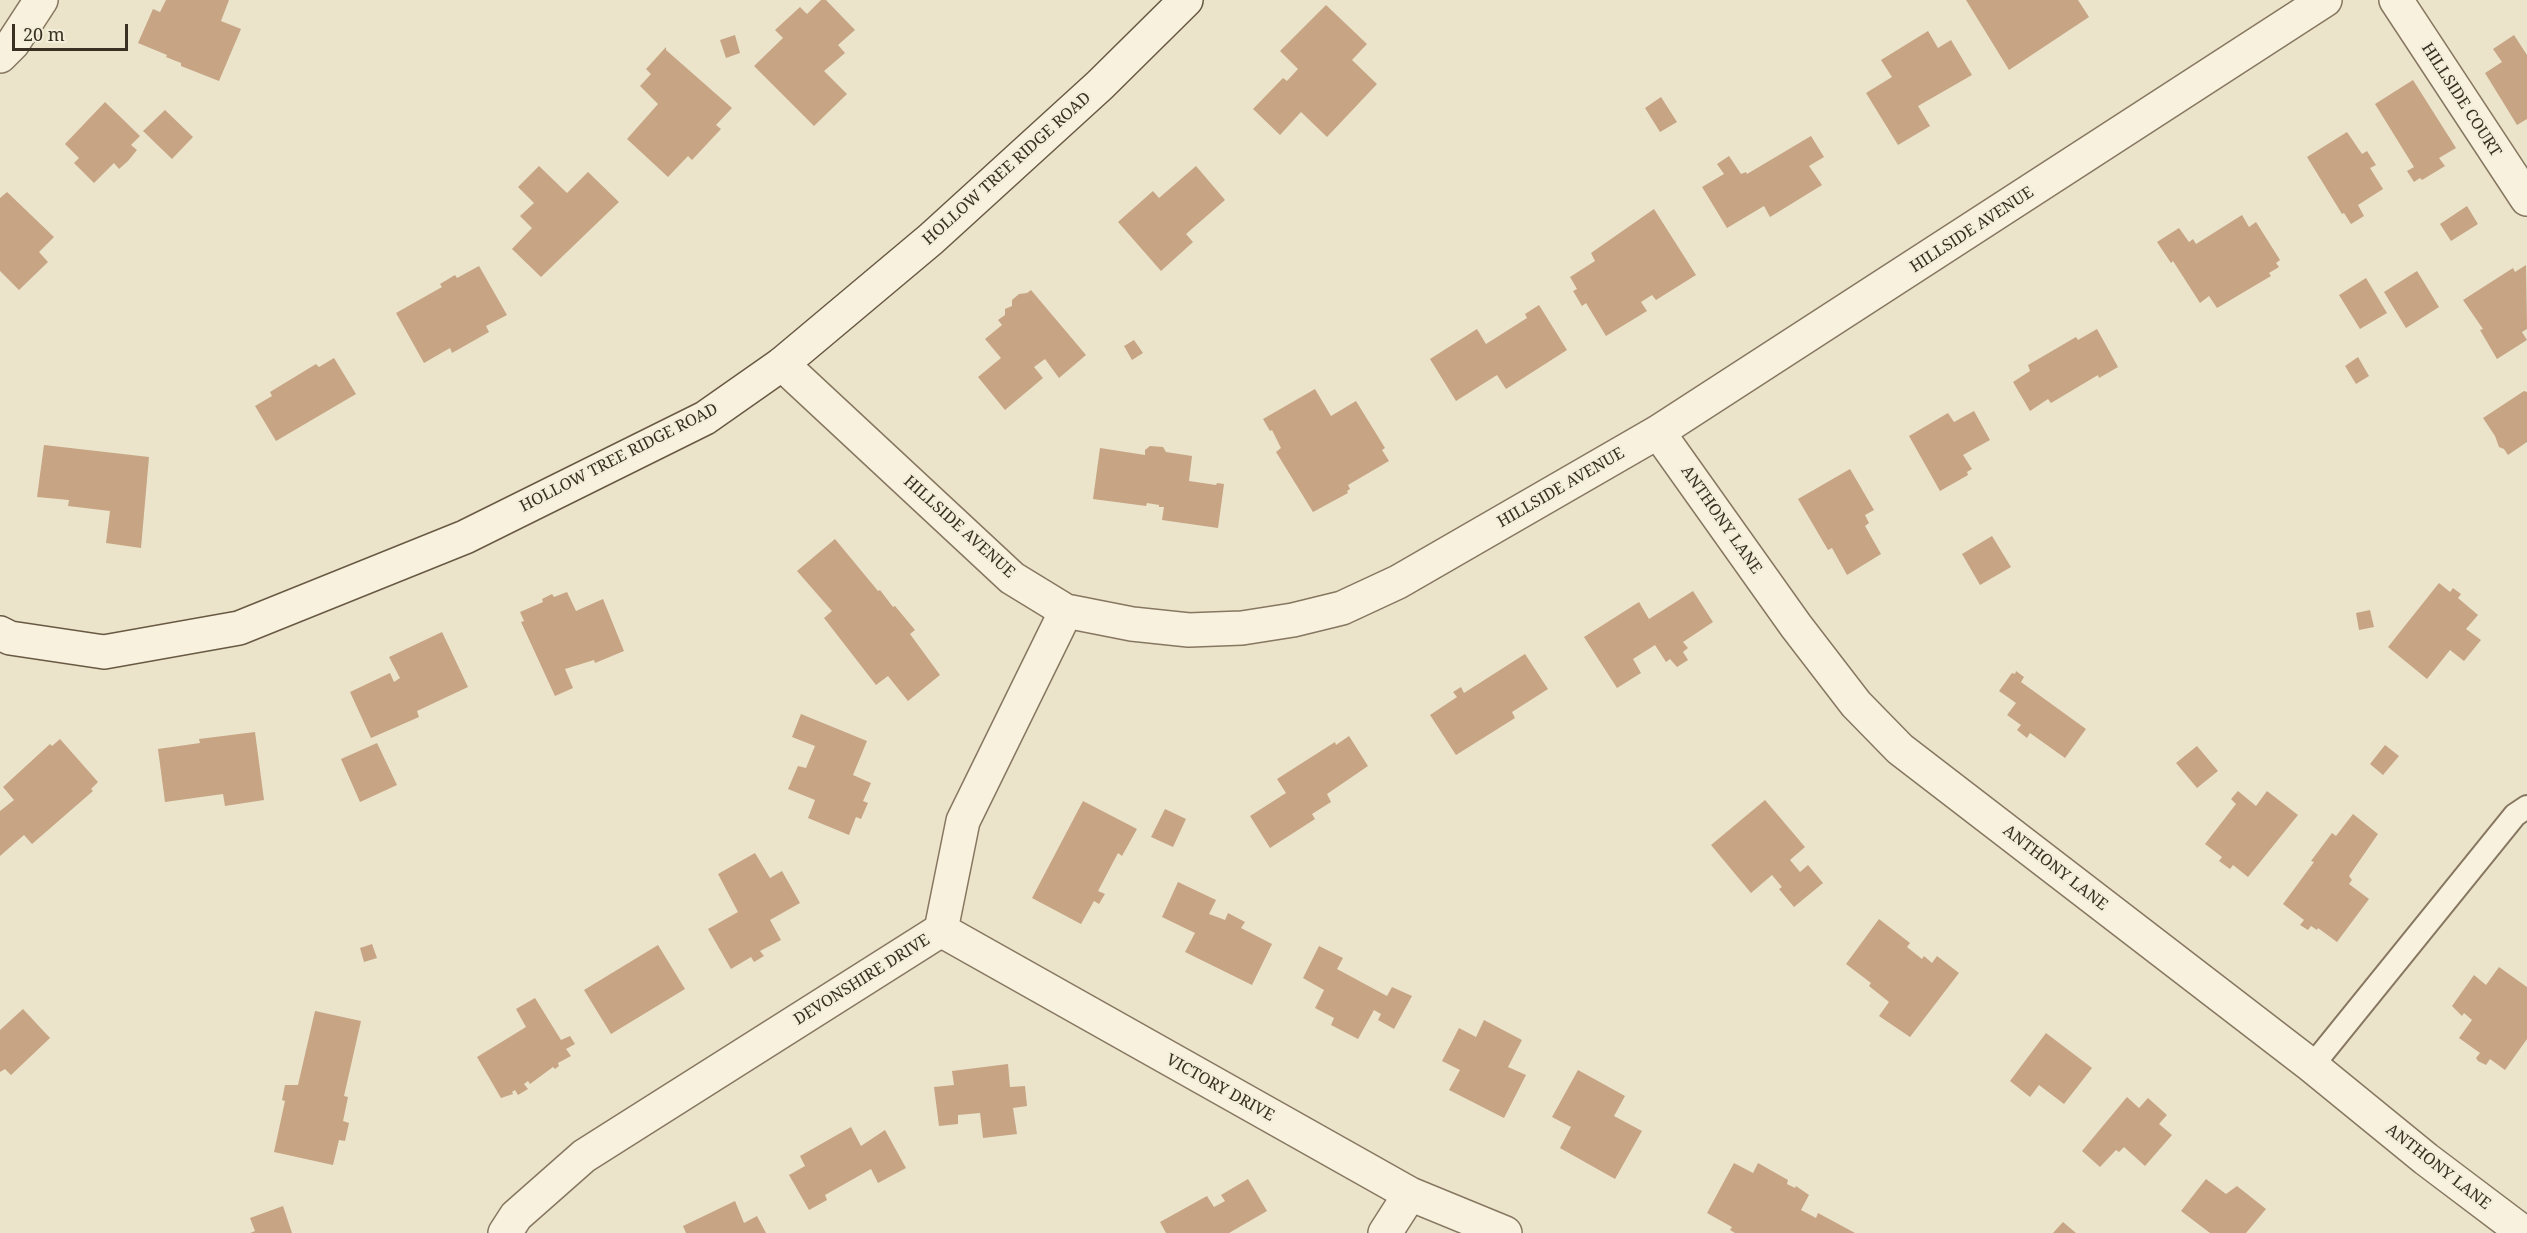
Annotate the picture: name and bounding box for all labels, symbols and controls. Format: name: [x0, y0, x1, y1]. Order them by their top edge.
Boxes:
scale bar: [15, 12, 130, 50]
text: 20 m: [23, 22, 65, 46]
street label: HILLSIDE COURT: [2417, 39, 2505, 161]
street label: HOLLOW TREE RIDGE ROAD: [919, 88, 1095, 250]
street label: HILLSIDE AVENUE: [1907, 183, 2037, 277]
street label: HOLLOW TREE RIDGE ROAD: [517, 400, 721, 516]
street label: HILLSIDE AVENUE: [1494, 444, 1628, 532]
street label: ANTHONY LANE: [1677, 462, 1765, 578]
street label: HILLSIDE AVENUE: [899, 472, 1019, 582]
street label: ANTHONY LANE: [1999, 821, 2111, 915]
street label: DEVONSHIRE DRIVE: [791, 930, 933, 1030]
street label: VICTORY DRIVE: [1163, 1050, 1277, 1126]
street label: ANTHONY LANE: [2382, 1120, 2494, 1214]

